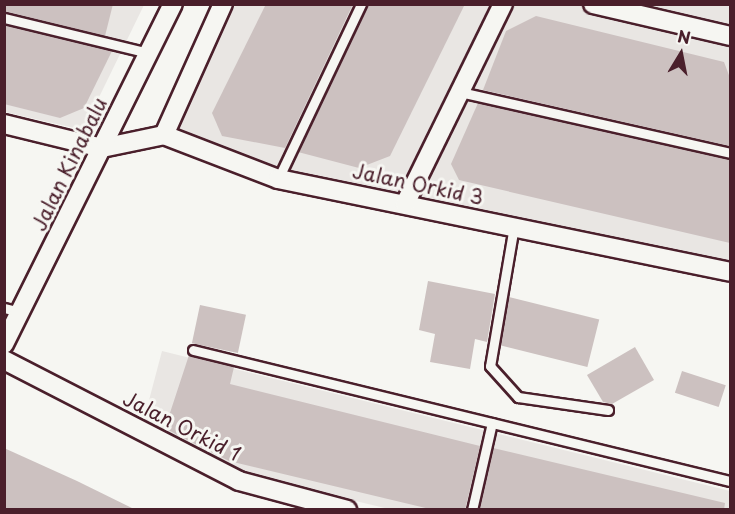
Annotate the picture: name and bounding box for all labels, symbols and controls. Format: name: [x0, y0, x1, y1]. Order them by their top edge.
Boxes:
text: N: [676, 23, 692, 49]
north arrow: [651, 24, 711, 84]
street label: Jalan Kinabalu: [26, 93, 112, 235]
street label: Jalan Orkid 3: [350, 158, 486, 210]
street label: Jalan Orkid 1: [119, 386, 245, 466]

